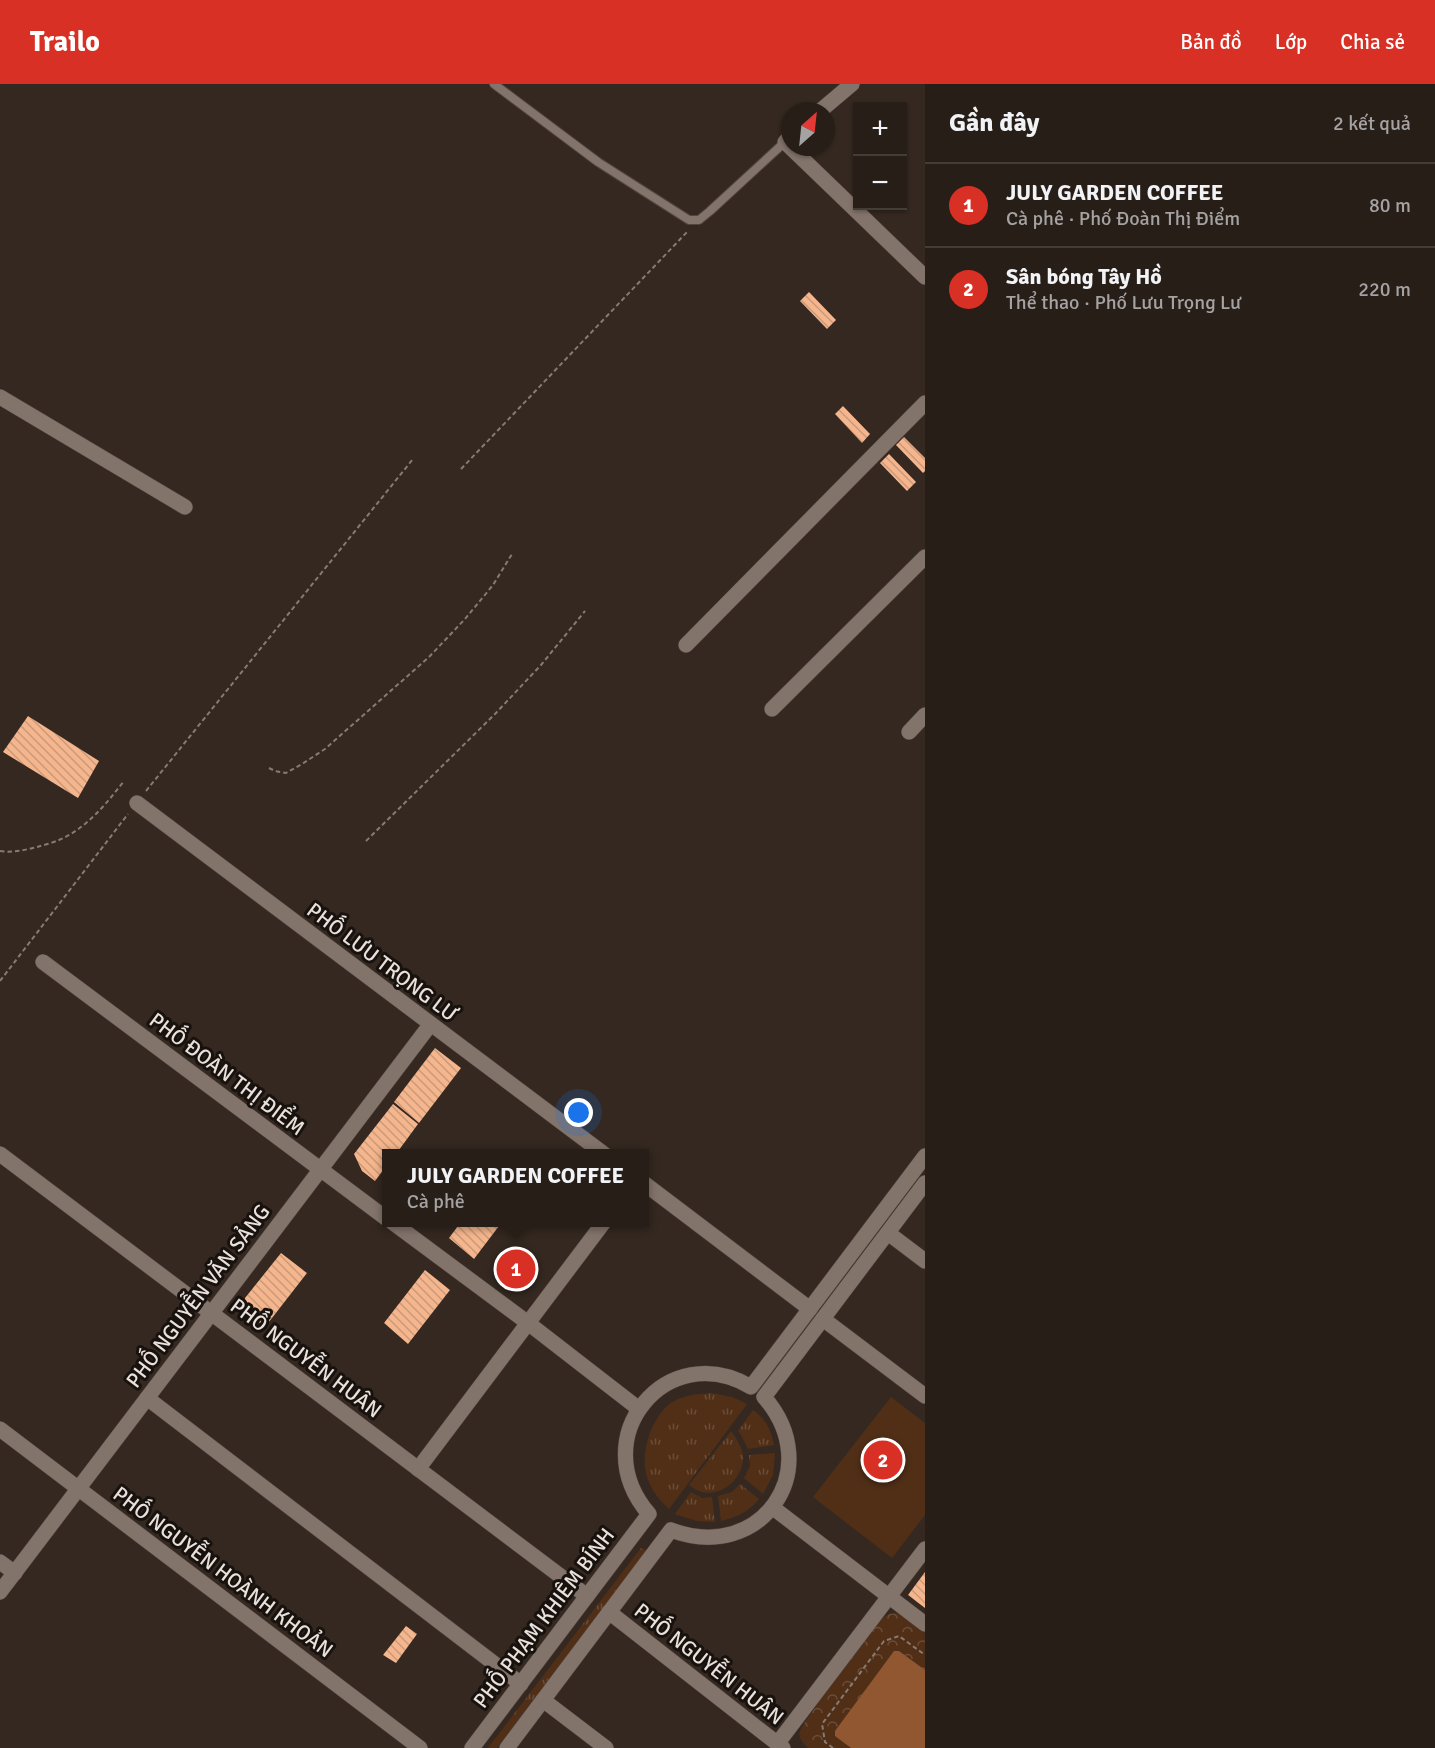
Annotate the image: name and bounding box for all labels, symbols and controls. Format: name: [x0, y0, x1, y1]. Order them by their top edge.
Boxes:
text: Trailo: [30, 25, 100, 59]
text: Bản đồ: [1180, 29, 1242, 55]
text: Lớp: [1275, 29, 1307, 55]
text: Chia sẻ: [1340, 29, 1405, 55]
north arrow: [781, 102, 835, 156]
map controls: [853, 102, 907, 210]
button: +: [853, 102, 907, 156]
text: Gần đây: [949, 107, 1039, 139]
text: 2 kết quả: [1333, 111, 1411, 136]
button: −: [853, 156, 907, 210]
text: JULY GARDEN COFFEE: [1006, 179, 1223, 206]
text: 1: [963, 193, 974, 218]
text: 80 m: [1369, 193, 1411, 218]
text: Cà phê · Phố Đoàn Thị Điểm: [1006, 206, 1240, 231]
text: Sân bóng Tây Hồ: [1006, 263, 1162, 290]
text: 2: [963, 277, 974, 302]
text: 220 m: [1358, 277, 1411, 302]
text: Thể thao · Phố Lưu Trọng Lư: [1006, 290, 1241, 315]
street label: PHỐ LƯU TRỌNG LƯ: [302, 894, 465, 1027]
street label: PHỐ ĐOÀN THỊ ĐIỂM: [144, 1004, 312, 1141]
your location: [564, 1098, 593, 1127]
popup: [382, 1149, 649, 1227]
text: JULY GARDEN COFFEE: [407, 1162, 624, 1189]
text: Cà phê: [407, 1189, 465, 1214]
street label: PHỐ NGUYỄN VĂN SẢNG: [117, 1197, 275, 1393]
pin: 1: [496, 1246, 536, 1292]
street label: PHỐ NGUYỄN HUÂN: [225, 1289, 389, 1423]
pin: 2: [864, 1438, 902, 1482]
street label: PHỐ NGUYỄN HOÀNH KHOẢN: [108, 1478, 341, 1663]
street label: PHỐ PHẠM KHIÊM BÍNH: [465, 1520, 620, 1713]
street label: PHỐ NGUYỄN HUÂN: [629, 1594, 791, 1730]

